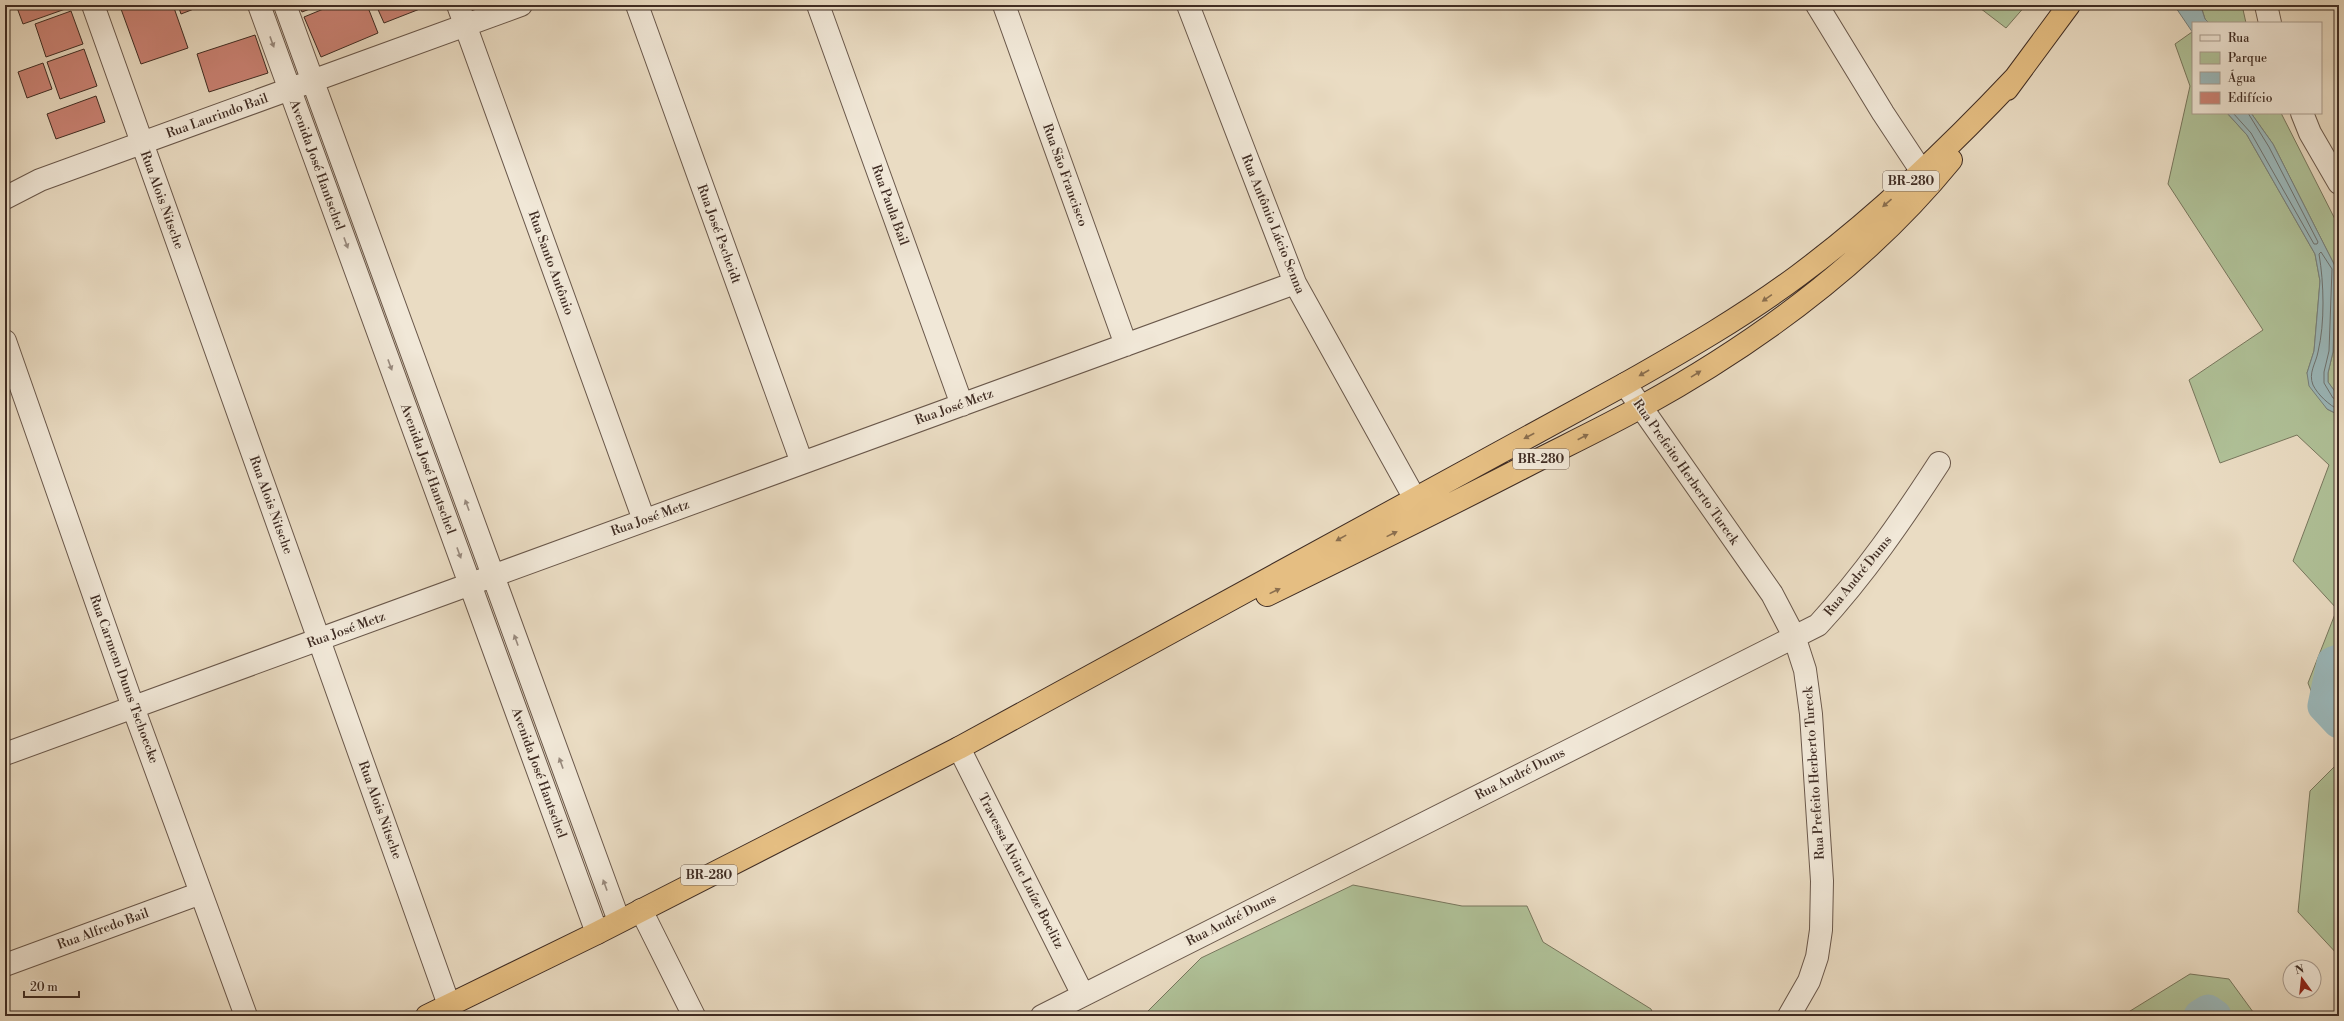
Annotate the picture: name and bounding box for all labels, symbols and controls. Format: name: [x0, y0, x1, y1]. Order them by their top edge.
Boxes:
legend: [2192, 22, 2322, 114]
text: Rua: [2228, 31, 2250, 46]
one-way arrow: [270, 36, 276, 48]
text: Parque: [2228, 51, 2267, 66]
text: Água: [2227, 69, 2257, 86]
street label: Rua Laurindo Bail: [164, 90, 270, 142]
text: Edifício: [2228, 91, 2273, 106]
street label: Avenida José Hantschel: [286, 97, 348, 232]
street label: Rua São Francisco: [1039, 121, 1091, 229]
street label: Rua Alois Nitsche: [137, 149, 187, 252]
street label: Rua Antônio Lúcio Senna: [1238, 152, 1308, 296]
street label: Rua Paula Bail: [868, 162, 912, 248]
road number: BR-280: [1883, 171, 1939, 191]
street label: Rua José Pscheidt: [694, 182, 745, 286]
one-way arrow: [1882, 198, 1892, 208]
street label: Rua Santo Antônio: [525, 209, 577, 317]
one-way arrow: [343, 237, 349, 249]
one-way arrow: [1762, 294, 1772, 302]
one-way arrow: [387, 359, 393, 371]
one-way arrow: [1638, 370, 1650, 377]
one-way arrow: [1691, 370, 1701, 378]
street label: Rua José Metz: [913, 385, 995, 429]
street label: Rua Prefeito Herberto Tureck: [1630, 396, 1743, 549]
street label: Avenida José Hantschel: [397, 401, 459, 536]
one-way arrow: [1524, 433, 1535, 440]
one-way arrow: [1577, 434, 1589, 440]
road number: BR-280: [1513, 449, 1569, 469]
street label: Rua Alois Nitsche: [246, 454, 296, 557]
street label: Rua José Metz: [609, 496, 691, 540]
one-way arrow: [464, 499, 470, 511]
one-way arrow: [1386, 531, 1398, 537]
street label: Rua André Dums: [1821, 532, 1896, 620]
one-way arrow: [1335, 535, 1347, 542]
one-way arrow: [456, 547, 462, 559]
one-way arrow: [1270, 588, 1281, 594]
street label: Rua Carmem Dums Tschoecke: [86, 592, 162, 766]
street label: Rua José Metz: [305, 608, 387, 652]
one-way arrow: [513, 634, 519, 646]
street label: Rua Prefeito Herberto Tureck: [1800, 684, 1828, 860]
street label: Avenida José Hantschel: [508, 705, 570, 840]
street label: Rua André Dums: [1472, 744, 1568, 804]
one-way arrow: [557, 756, 563, 768]
street label: Rua Alois Nitsche: [355, 759, 405, 862]
street label: Travessa Alvine Luíze Boelitz: [975, 791, 1067, 951]
road number: BR-280: [681, 865, 737, 885]
one-way arrow: [602, 878, 608, 890]
street label: Rua André Dums: [1183, 890, 1279, 950]
street label: Rua Alfredo Bail: [55, 905, 151, 953]
north arrow: [2282, 959, 2322, 999]
text: N: [2294, 962, 2306, 978]
scale bar: [24, 973, 79, 999]
text: 20 m: [30, 980, 58, 995]

